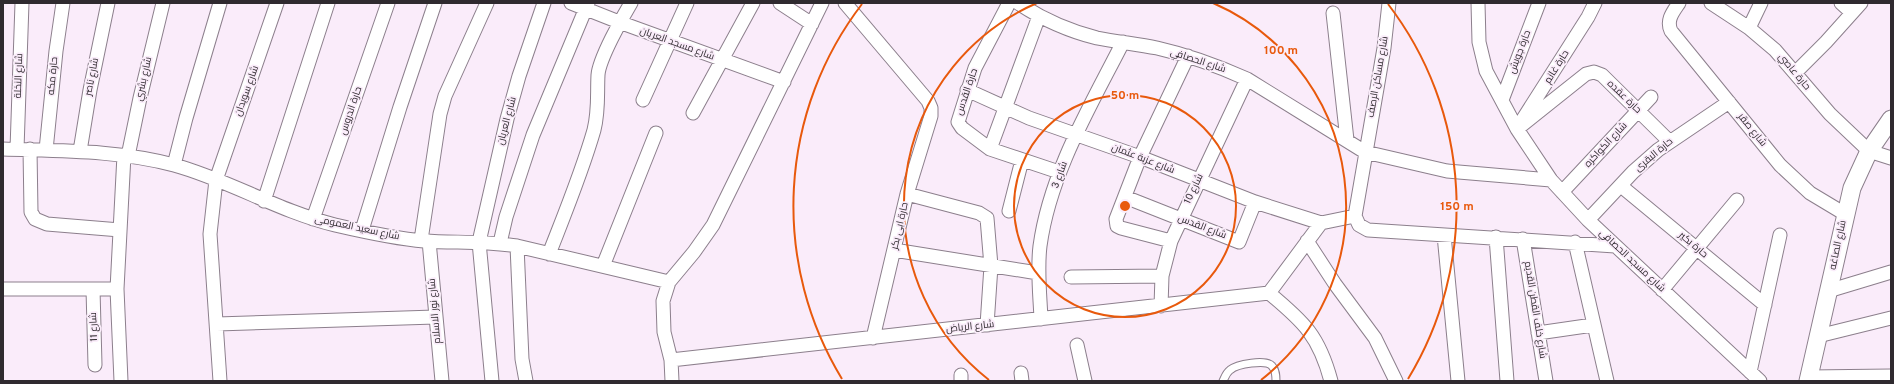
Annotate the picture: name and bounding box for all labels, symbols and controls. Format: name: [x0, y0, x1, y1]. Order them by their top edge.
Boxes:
street label: شارع مسجد العريان: [638, 24, 716, 64]
street label: حارة جويش: [1506, 28, 1534, 76]
street label: شارع مساكن الرصف: [1364, 35, 1392, 119]
text: 100 m: [1264, 43, 1298, 59]
street label: شارع الحصافي: [1169, 46, 1227, 76]
street label: حارة غانم: [1542, 48, 1572, 86]
street label: حارة عاصي: [1775, 51, 1813, 93]
street label: شارع النخلة: [12, 53, 26, 99]
street label: حارة مكه: [45, 56, 61, 96]
street label: شارع بشري: [133, 56, 155, 102]
street label: شارع ناصر: [82, 57, 102, 98]
street label: شارع سويدان: [232, 64, 262, 118]
street label: حارة القدس: [953, 67, 981, 117]
street label: حارة عقده: [1604, 77, 1644, 117]
street label: حارة اندروس: [337, 85, 365, 137]
text: 50 m: [1111, 88, 1139, 104]
street label: شارع العريان: [494, 95, 520, 147]
street label: شارع صقر: [1734, 110, 1769, 149]
street label: شارع الكواكره: [1582, 120, 1630, 170]
street label: حارة البقرى: [1632, 135, 1676, 175]
street label: شارع عزبة عثمان: [1110, 141, 1176, 177]
street label: شارع 3: [1049, 160, 1071, 190]
street label: شارع 10: [1181, 172, 1207, 206]
centre of rings: [1118, 199, 1132, 213]
text: 150 m: [1440, 199, 1474, 215]
street label: حارة ابى بكر: [888, 201, 912, 252]
street label: شارع القدس: [1176, 212, 1228, 242]
street label: شارع سعيد العمومى: [313, 213, 401, 243]
street label: شارع الصاغه: [1826, 219, 1850, 271]
street label: شارع مسجد الحصافي: [1596, 227, 1668, 295]
street label: حارة بكير: [1675, 228, 1710, 261]
street label: شارع خلف القطن القديم: [1521, 260, 1549, 360]
street label: شارع نور الاسلام: [426, 278, 444, 344]
street label: شارع 11: [87, 312, 101, 342]
street label: شارع الرياض: [945, 318, 995, 336]

